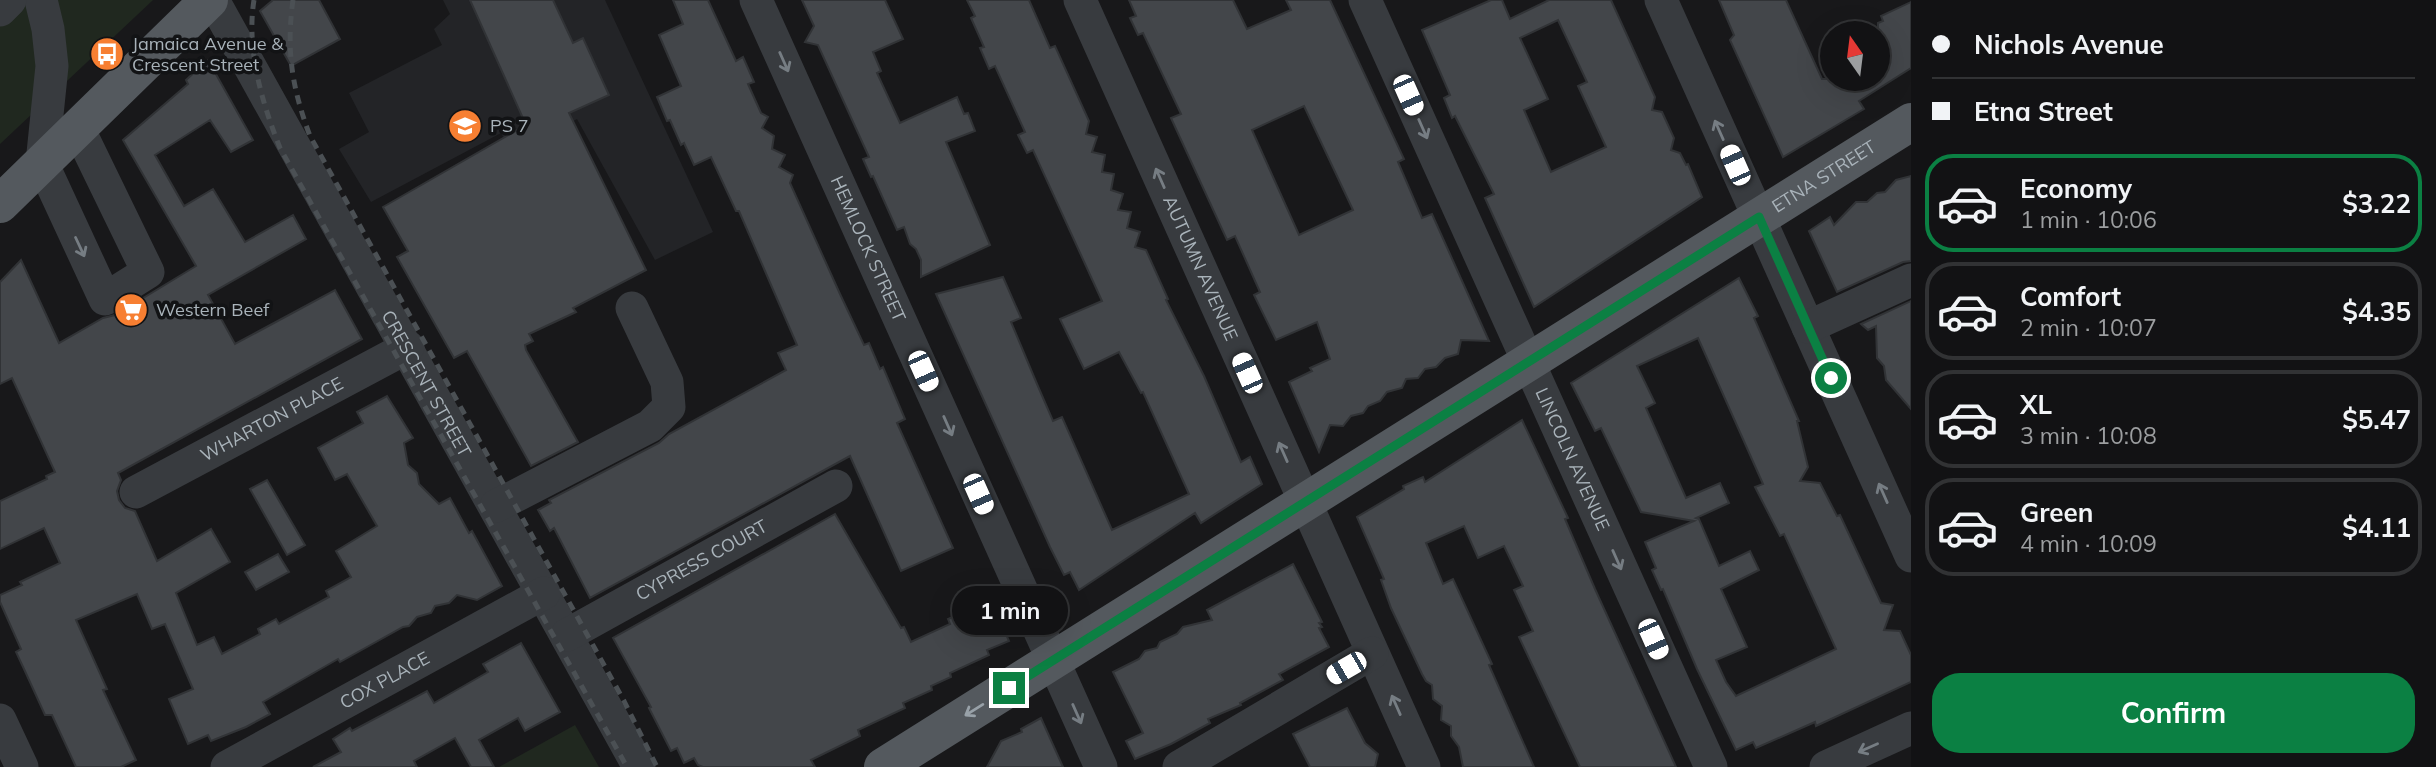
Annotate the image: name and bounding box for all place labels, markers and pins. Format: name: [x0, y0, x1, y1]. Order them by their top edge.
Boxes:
place label: Jamaica Avenue & Crescent Street: [132, 32, 284, 76]
bus stop icon: Jamaica Avenue & Crescent Street: [88, 35, 126, 73]
school or university icon: PS 7: [446, 107, 484, 145]
place label: PS 7: [490, 114, 528, 137]
supermarket icon: Western Beef: [112, 291, 150, 329]
place label: Western Beef: [156, 298, 270, 321]

